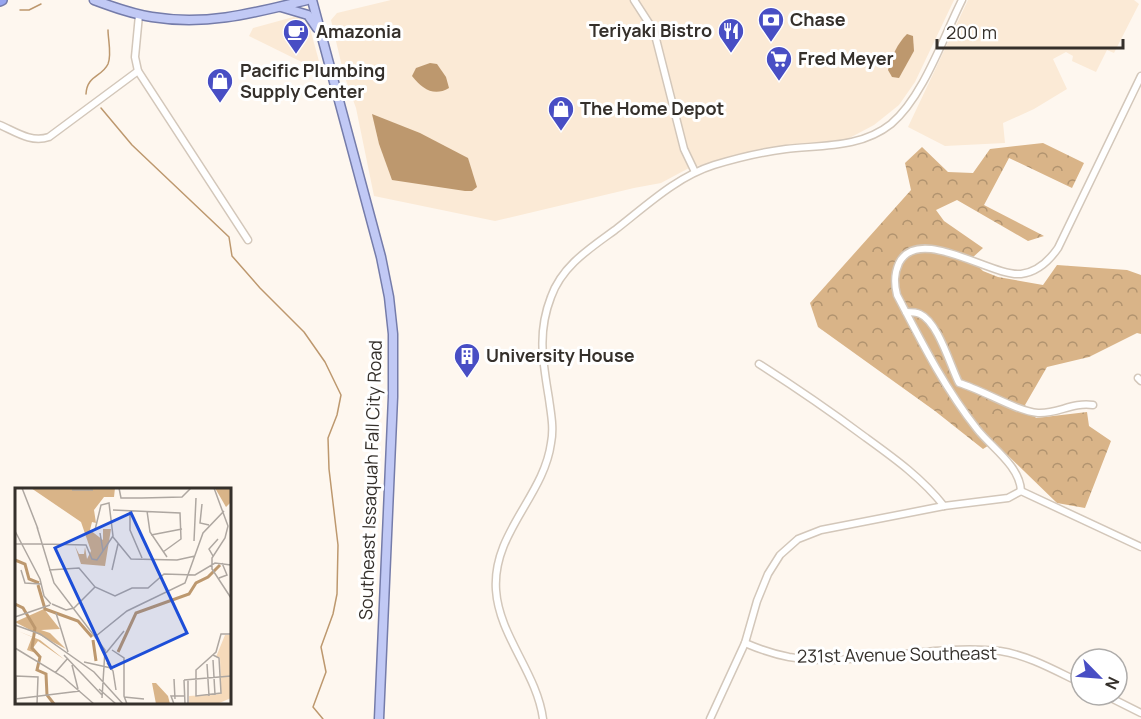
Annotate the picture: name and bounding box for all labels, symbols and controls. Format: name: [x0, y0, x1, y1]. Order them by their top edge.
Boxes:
bank icon: Chase: [756, 5, 786, 43]
place label: Chase: [790, 7, 846, 31]
scale bar: [937, 12, 1123, 50]
restaurant icon: Teriyaki Bistro: [716, 16, 746, 54]
cafe icon: Amazonia: [281, 17, 311, 55]
place label: Teriyaki Bistro: [589, 18, 712, 42]
place label: Amazonia: [316, 19, 401, 43]
text: 200 m: [946, 20, 997, 44]
supermarket icon: Fred Meyer: [764, 44, 794, 82]
place label: Fred Meyer: [798, 46, 894, 70]
place label: Pacific Plumbing Supply Center: [240, 58, 385, 103]
shop icon: Pacific Plumbing Supply Center: [205, 66, 235, 104]
shop icon: The Home Depot: [546, 94, 576, 132]
place label: The Home Depot: [580, 96, 724, 120]
street label: Southeast Issaquah Fall City Road: [353, 340, 387, 620]
building icon: University House: [452, 341, 482, 379]
place label: University House: [486, 343, 635, 367]
inset map: [15, 488, 231, 704]
street label: 231st Avenue Southeast: [797, 640, 997, 668]
north arrow: [1069, 647, 1129, 707]
text: N: [1100, 673, 1125, 693]

